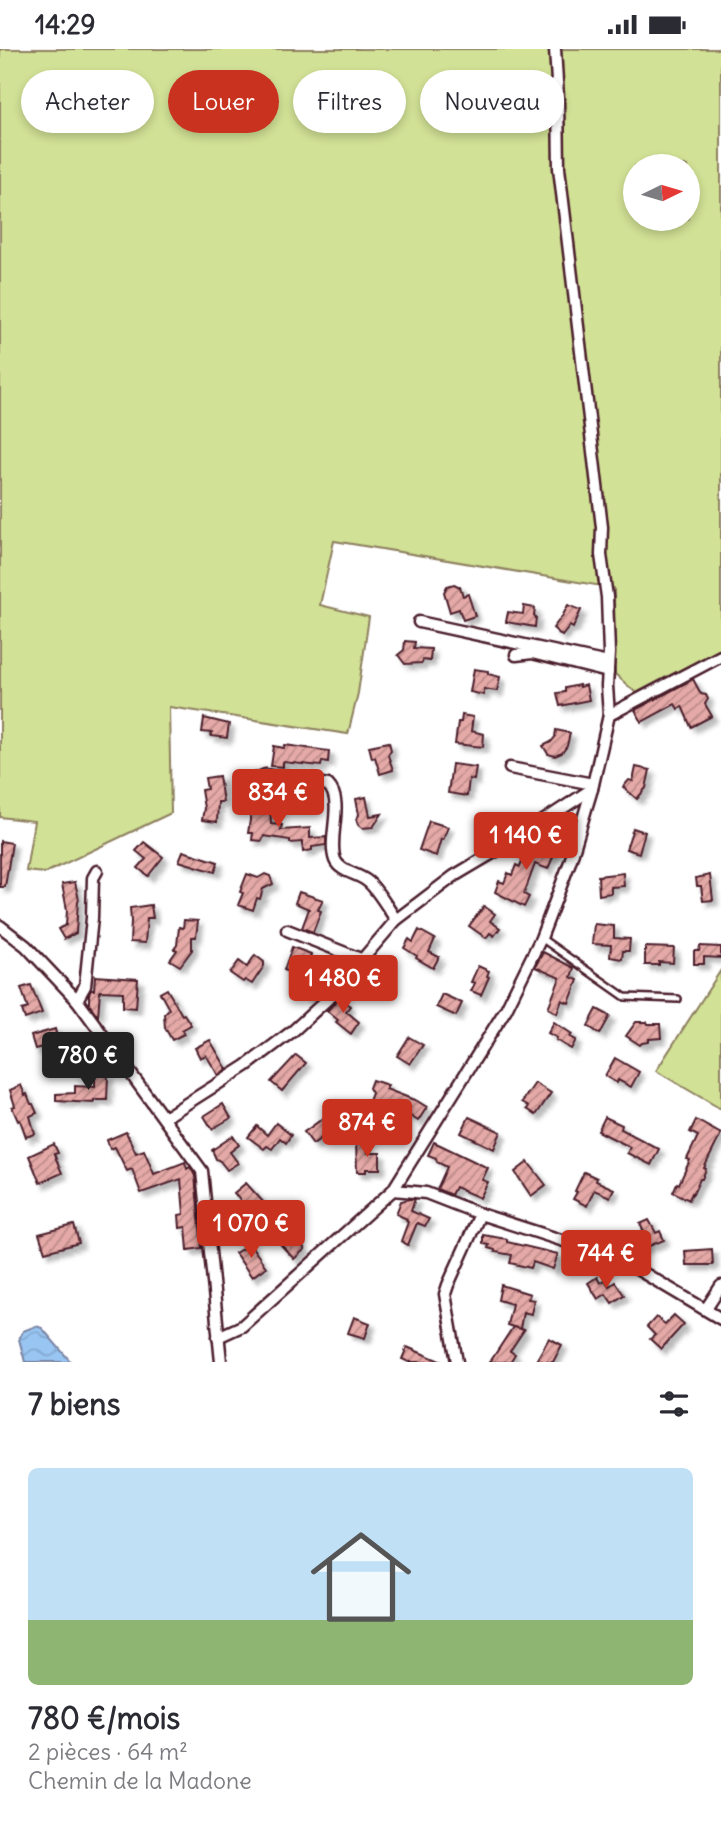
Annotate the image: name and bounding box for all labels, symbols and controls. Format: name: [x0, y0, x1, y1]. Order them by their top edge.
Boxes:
text: 14:29: [35, 8, 95, 41]
chip: Acheter: [21, 70, 154, 133]
chip: Louer: [168, 70, 279, 133]
chip: Filtres: [293, 70, 406, 133]
chip: Nouveau: [420, 70, 564, 133]
north arrow: [623, 154, 700, 231]
map controls: [623, 154, 700, 231]
pin: 834 €: [229, 769, 327, 829]
text: 834 €: [248, 777, 308, 806]
pin: 1 140 €: [461, 813, 591, 872]
text: 1 140 €: [490, 820, 562, 849]
pin: 1 480 €: [278, 955, 408, 1015]
text: 1 480 €: [305, 963, 381, 992]
pin: 780 €: [39, 1033, 137, 1092]
text: 780 €: [58, 1040, 118, 1069]
pin: 874 €: [318, 1099, 416, 1159]
text: 874 €: [338, 1107, 396, 1136]
pin: 1 070 €: [186, 1201, 316, 1260]
text: 1 070 €: [213, 1208, 289, 1237]
pin: 744 €: [557, 1231, 655, 1290]
text: 744 €: [577, 1238, 635, 1267]
text: 7 biens: [28, 1385, 120, 1423]
icon: filters: [655, 1385, 693, 1423]
icon: home: [298, 1514, 424, 1640]
text: 780 €/mois: [28, 1699, 180, 1737]
text: 2 pièces · 64 m²: [28, 1737, 188, 1766]
text: Chemin de la Madone: [28, 1766, 252, 1795]

